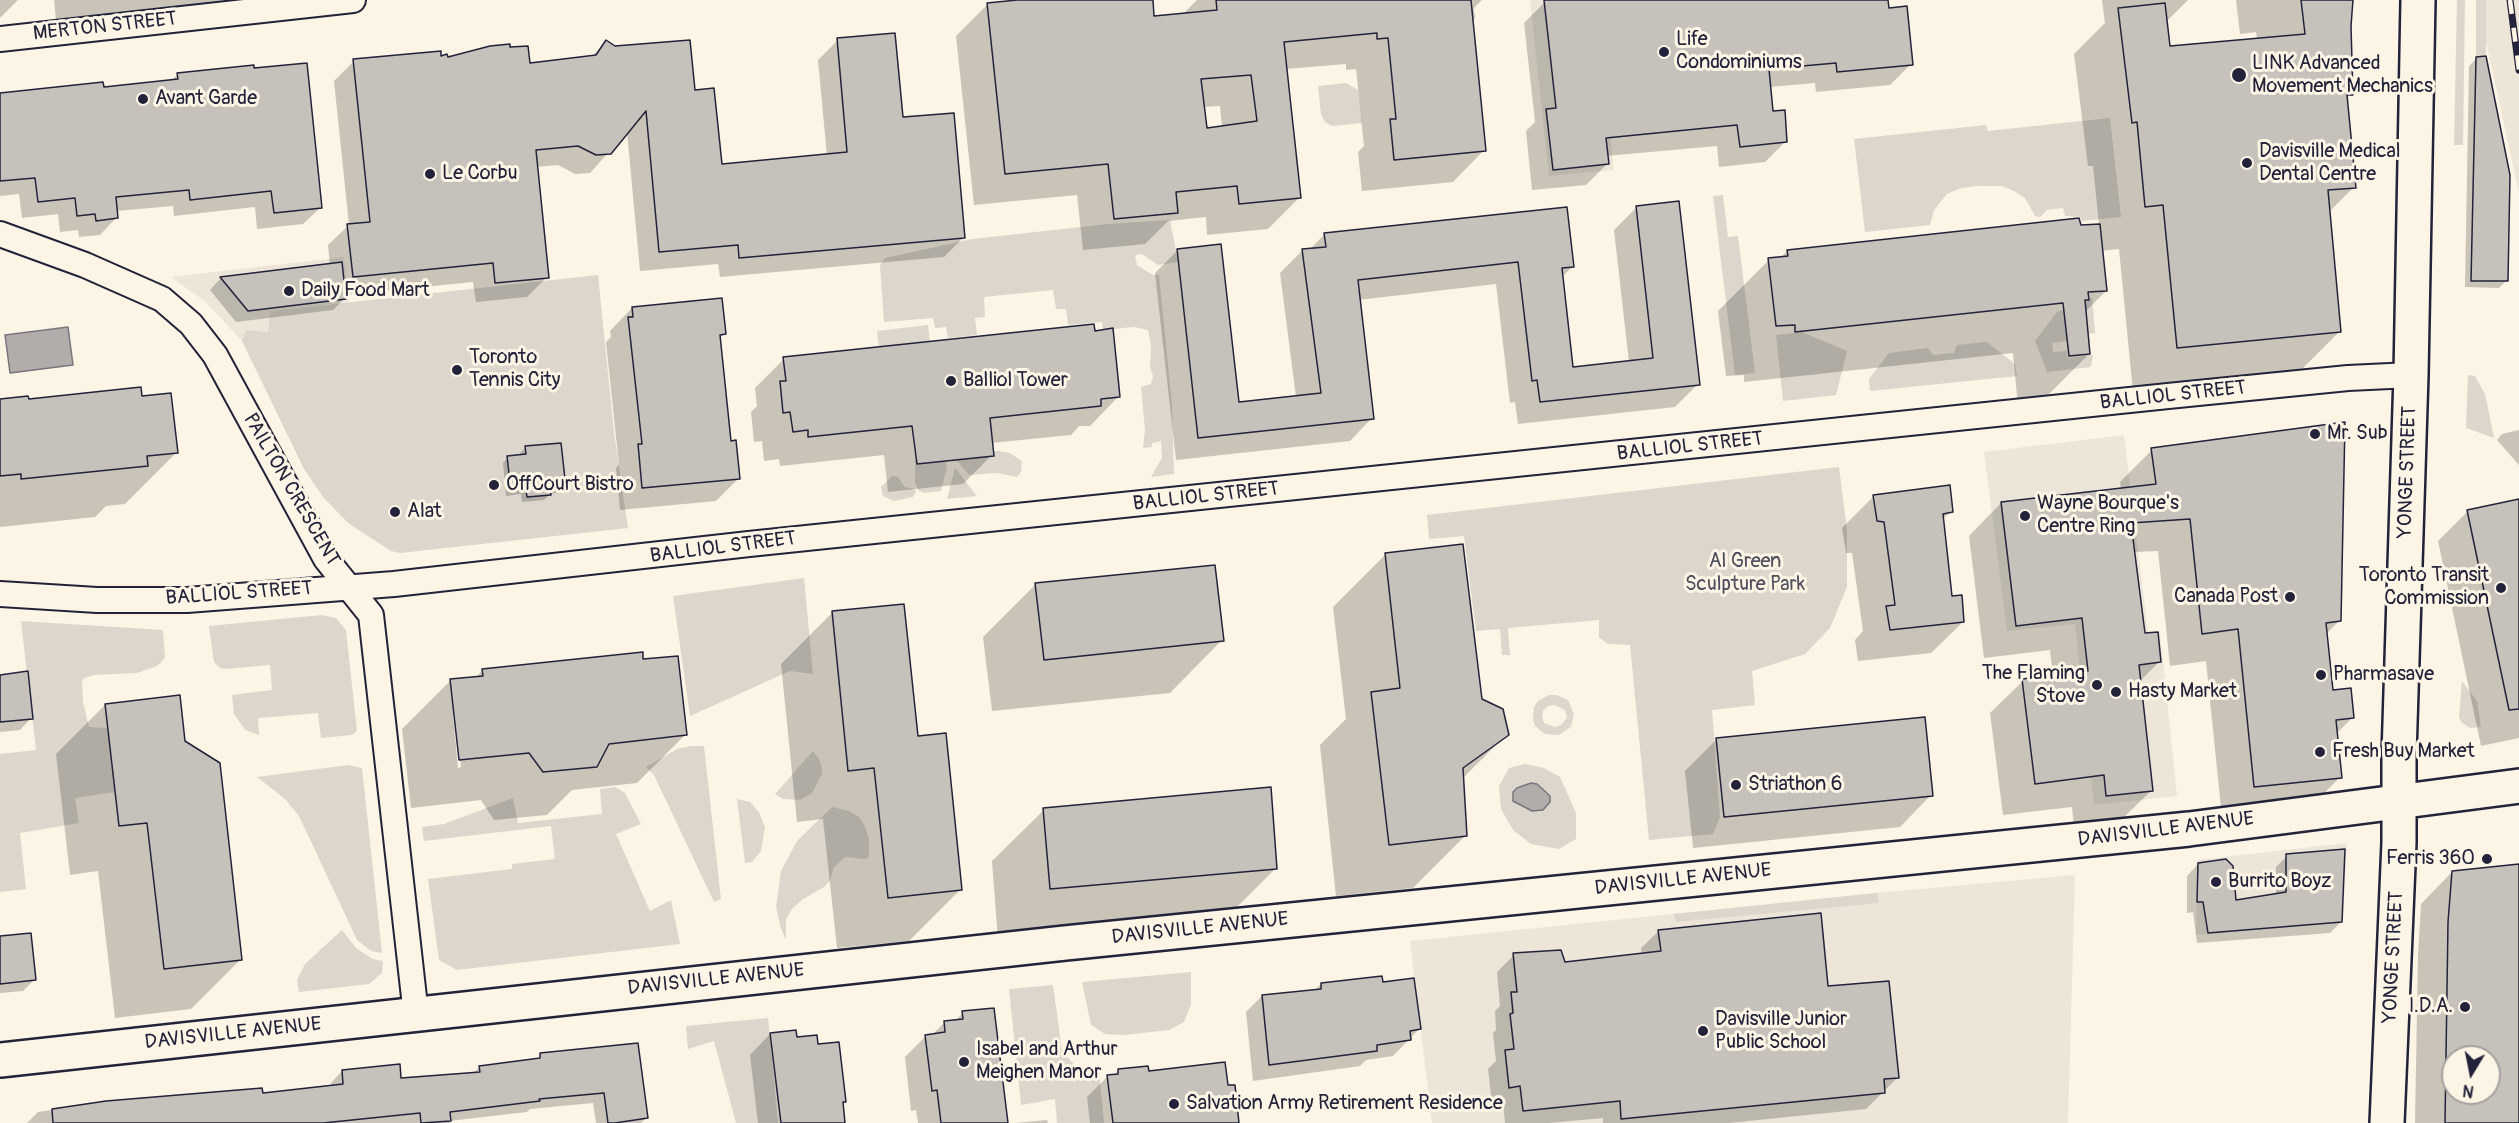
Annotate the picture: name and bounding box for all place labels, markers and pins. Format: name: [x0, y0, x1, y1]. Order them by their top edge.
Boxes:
place label: Life Condominiums: [1676, 28, 1802, 75]
marker: Life Condominiums: [1657, 45, 1671, 59]
place label: LINK Advanced Movement Mechanics: [2252, 52, 2433, 99]
marker: LINK Advanced Movement Mechanics: [2230, 66, 2248, 84]
place label: Avant Garde: [155, 87, 257, 111]
marker: Avant Garde: [136, 92, 150, 106]
place label: Davisville Medical Dental Centre: [2259, 140, 2400, 187]
marker: Davisville Medical Dental Centre: [2240, 156, 2254, 170]
place label: Le Corbu: [442, 162, 518, 186]
marker: Le Corbu: [423, 167, 437, 181]
place label: Daily Food Mart: [301, 279, 430, 303]
marker: Daily Food Mart: [282, 284, 296, 298]
place label: Toronto Tennis City: [469, 346, 560, 393]
marker: Toronto Tennis City: [450, 363, 464, 377]
place label: Balliol Tower: [963, 369, 1068, 393]
marker: Balliol Tower: [944, 374, 958, 388]
place label: Mr. Sub: [2327, 422, 2388, 446]
marker: Mr. Sub: [2308, 427, 2322, 441]
place label: OffCourt Bistro: [506, 473, 634, 497]
marker: OffCourt Bistro: [487, 478, 501, 492]
place label: Wayne Bourque's Centre Ring: [2037, 492, 2179, 539]
place label: Alat: [407, 500, 441, 524]
marker: Alat: [388, 505, 402, 519]
marker: Wayne Bourque's Centre Ring: [2018, 509, 2032, 523]
place label: Toronto Transit Commission: [2359, 564, 2489, 611]
marker: Toronto Transit Commission: [2494, 581, 2508, 595]
place label: Canada Post: [2174, 585, 2278, 609]
marker: Canada Post: [2283, 590, 2297, 604]
place label: The Flaming Stove: [1982, 662, 2085, 709]
place label: Pharmasave: [2333, 663, 2434, 687]
marker: Pharmasave: [2314, 668, 2328, 682]
marker: The Flaming Stove: [2090, 678, 2104, 692]
place label: Hasty Market: [2128, 680, 2237, 704]
marker: Hasty Market: [2109, 685, 2123, 699]
place label: Fresh Buy Market: [2332, 740, 2475, 764]
marker: Fresh Buy Market: [2313, 745, 2327, 759]
place label: Striathon 6: [1748, 773, 1842, 797]
marker: Striathon 6: [1729, 778, 1743, 792]
place label: Ferris 360: [2386, 847, 2475, 871]
marker: Ferris 360: [2480, 852, 2494, 866]
place label: Burrito Boyz: [2228, 870, 2331, 894]
marker: Burrito Boyz: [2209, 875, 2223, 889]
place label: I.D.A.: [2409, 995, 2453, 1019]
marker: I.D.A.: [2458, 1000, 2472, 1014]
place label: Davisville Junior Public School: [1715, 1008, 1847, 1055]
marker: Davisville Junior Public School: [1696, 1024, 1710, 1038]
place label: Isabel and Arthur Meighen Manor: [976, 1038, 1118, 1085]
marker: Isabel and Arthur Meighen Manor: [957, 1055, 971, 1069]
place label: Salvation Army Retirement Residence: [1186, 1092, 1503, 1116]
marker: Salvation Army Retirement Residence: [1167, 1097, 1181, 1111]

